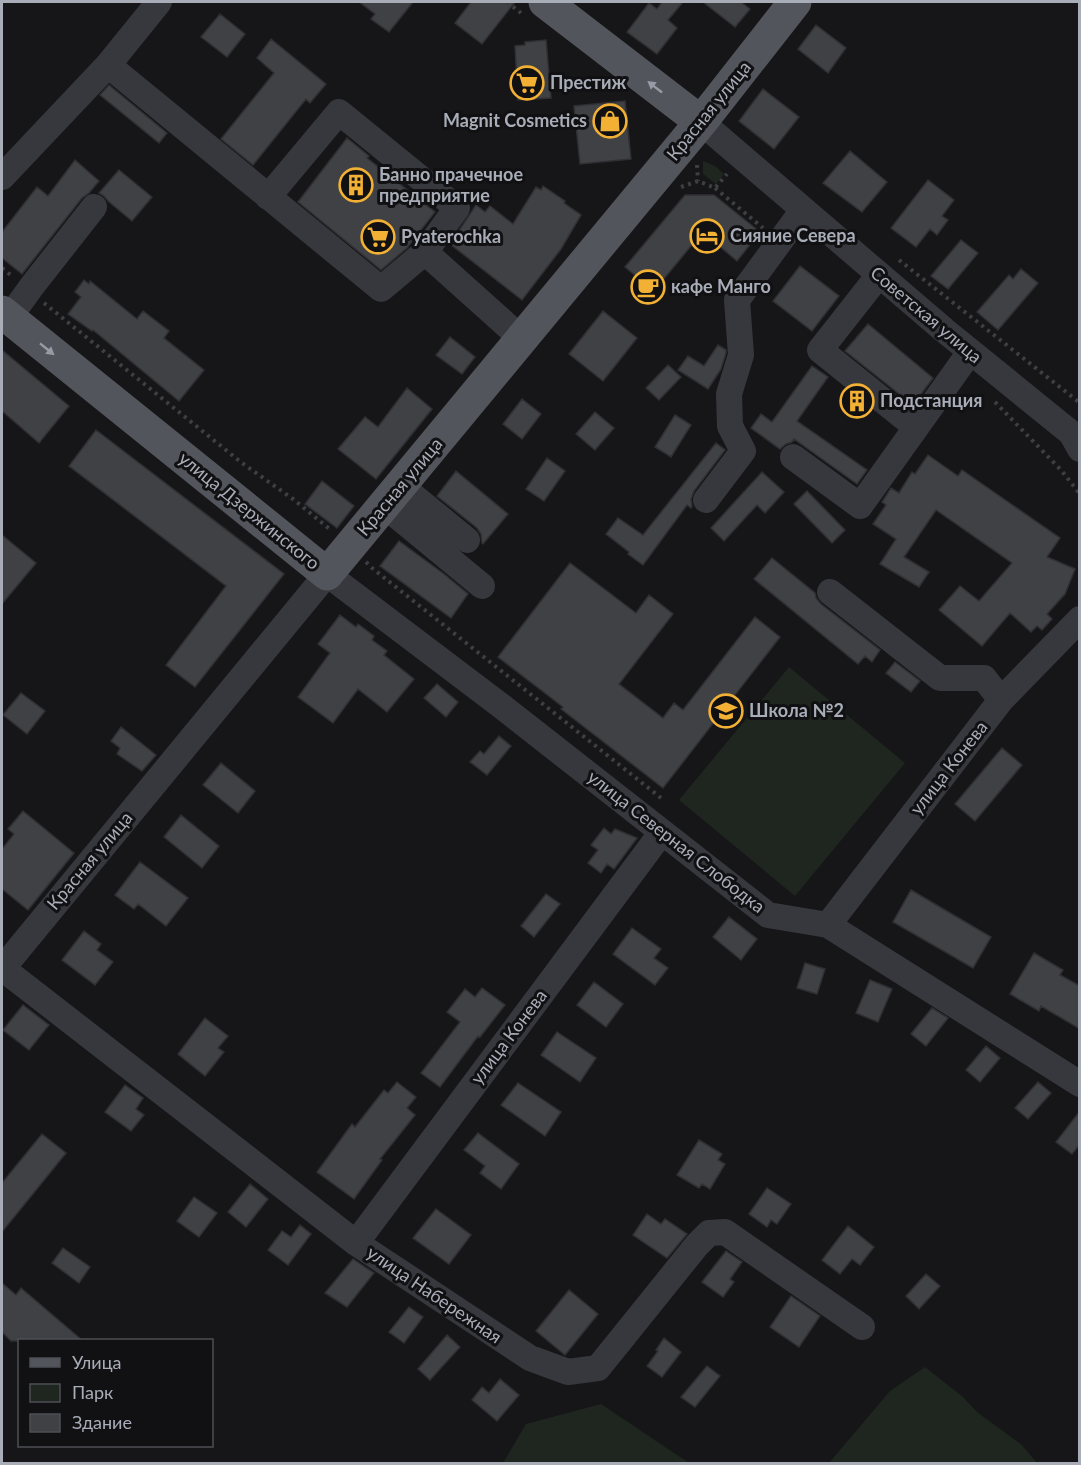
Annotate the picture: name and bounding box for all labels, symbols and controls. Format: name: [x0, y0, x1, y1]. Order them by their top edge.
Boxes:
street label: Красная улица: [662, 56, 755, 164]
supermarket icon: Престиж: [509, 65, 545, 101]
place label: Престиж: [550, 71, 627, 93]
one-way arrow: [647, 80, 663, 93]
shop icon: Magnit Cosmetics: [592, 103, 628, 139]
place label: Magnit Cosmetics: [443, 109, 587, 131]
place label: Банно прачечное предприятие: [379, 163, 523, 206]
building icon: Банно прачечное предприятие: [338, 167, 374, 203]
hotel icon: Сияние Севера: [689, 218, 725, 254]
supermarket icon: Pyaterochka: [360, 219, 396, 255]
place label: Сияние Севера: [730, 224, 856, 246]
place label: Pyaterochka: [401, 225, 501, 247]
street label: Советская улица: [866, 261, 987, 367]
cafe icon: кафе Манго: [630, 269, 666, 305]
place label: кафе Манго: [671, 275, 771, 297]
one-way arrow: [39, 342, 55, 355]
building icon: Подстанция: [839, 383, 875, 419]
place label: Подстанция: [880, 389, 983, 411]
street label: Красная улица: [352, 433, 447, 540]
street label: улица Дзержинского: [175, 447, 324, 574]
school or university icon: Школа №2: [708, 693, 744, 729]
place label: Школа №2: [749, 699, 844, 721]
street label: улица Конева: [905, 716, 992, 819]
street label: улица Северная Слободка: [584, 765, 770, 917]
street label: Красная улица: [42, 807, 137, 914]
street label: улица Конева: [465, 985, 551, 1088]
street label: улица Набережная: [363, 1241, 506, 1347]
legend: [18, 1339, 213, 1447]
text: Улица: [72, 1351, 122, 1373]
text: Парк: [72, 1381, 114, 1403]
text: Здание: [72, 1411, 132, 1433]

